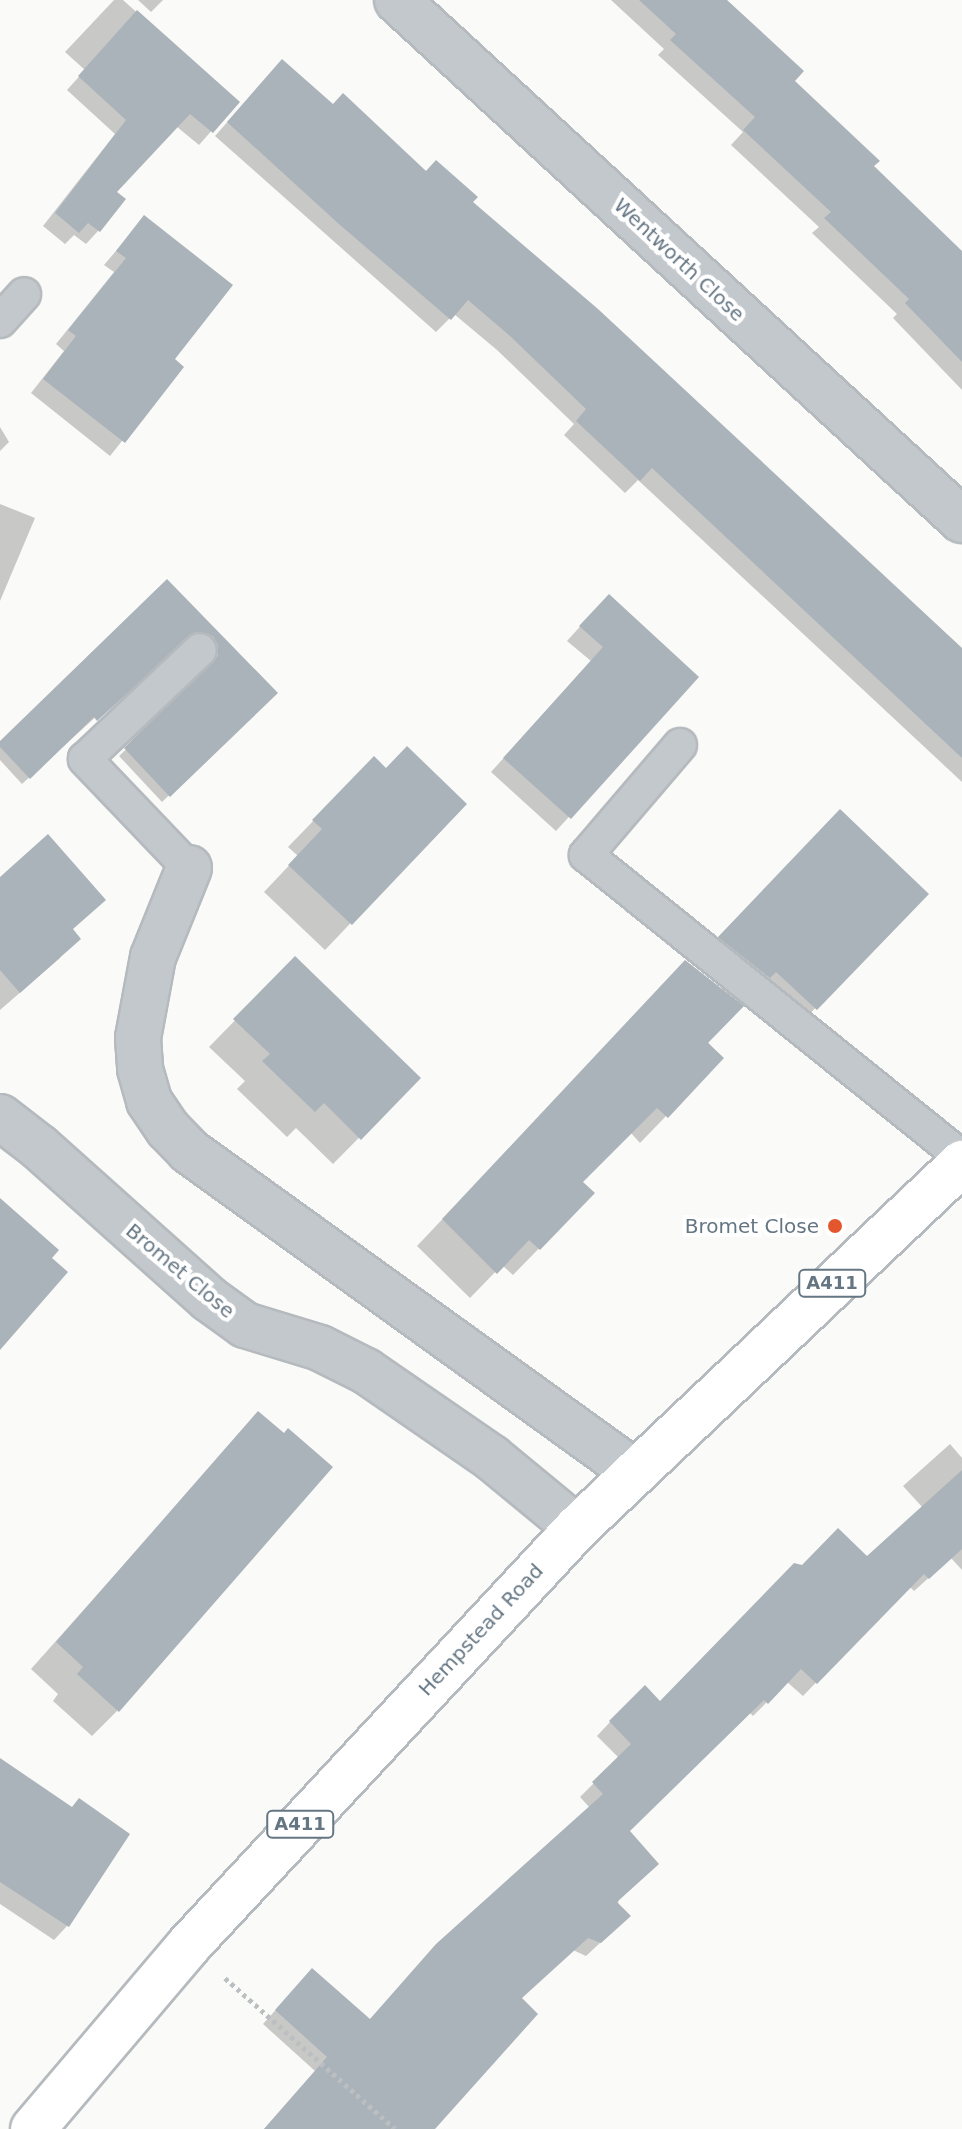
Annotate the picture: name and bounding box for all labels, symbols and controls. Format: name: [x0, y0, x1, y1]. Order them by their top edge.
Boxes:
street label: Wentworth Close: [609, 193, 749, 327]
place label: Bromet Close: [685, 1214, 819, 1238]
marker: Bromet Close: [826, 1217, 844, 1235]
street label: Bromet Close: [121, 1219, 239, 1323]
road number: A411: [798, 1269, 866, 1297]
street label: Hempstead Road: [414, 1559, 548, 1701]
road number: A411: [266, 1810, 334, 1838]

